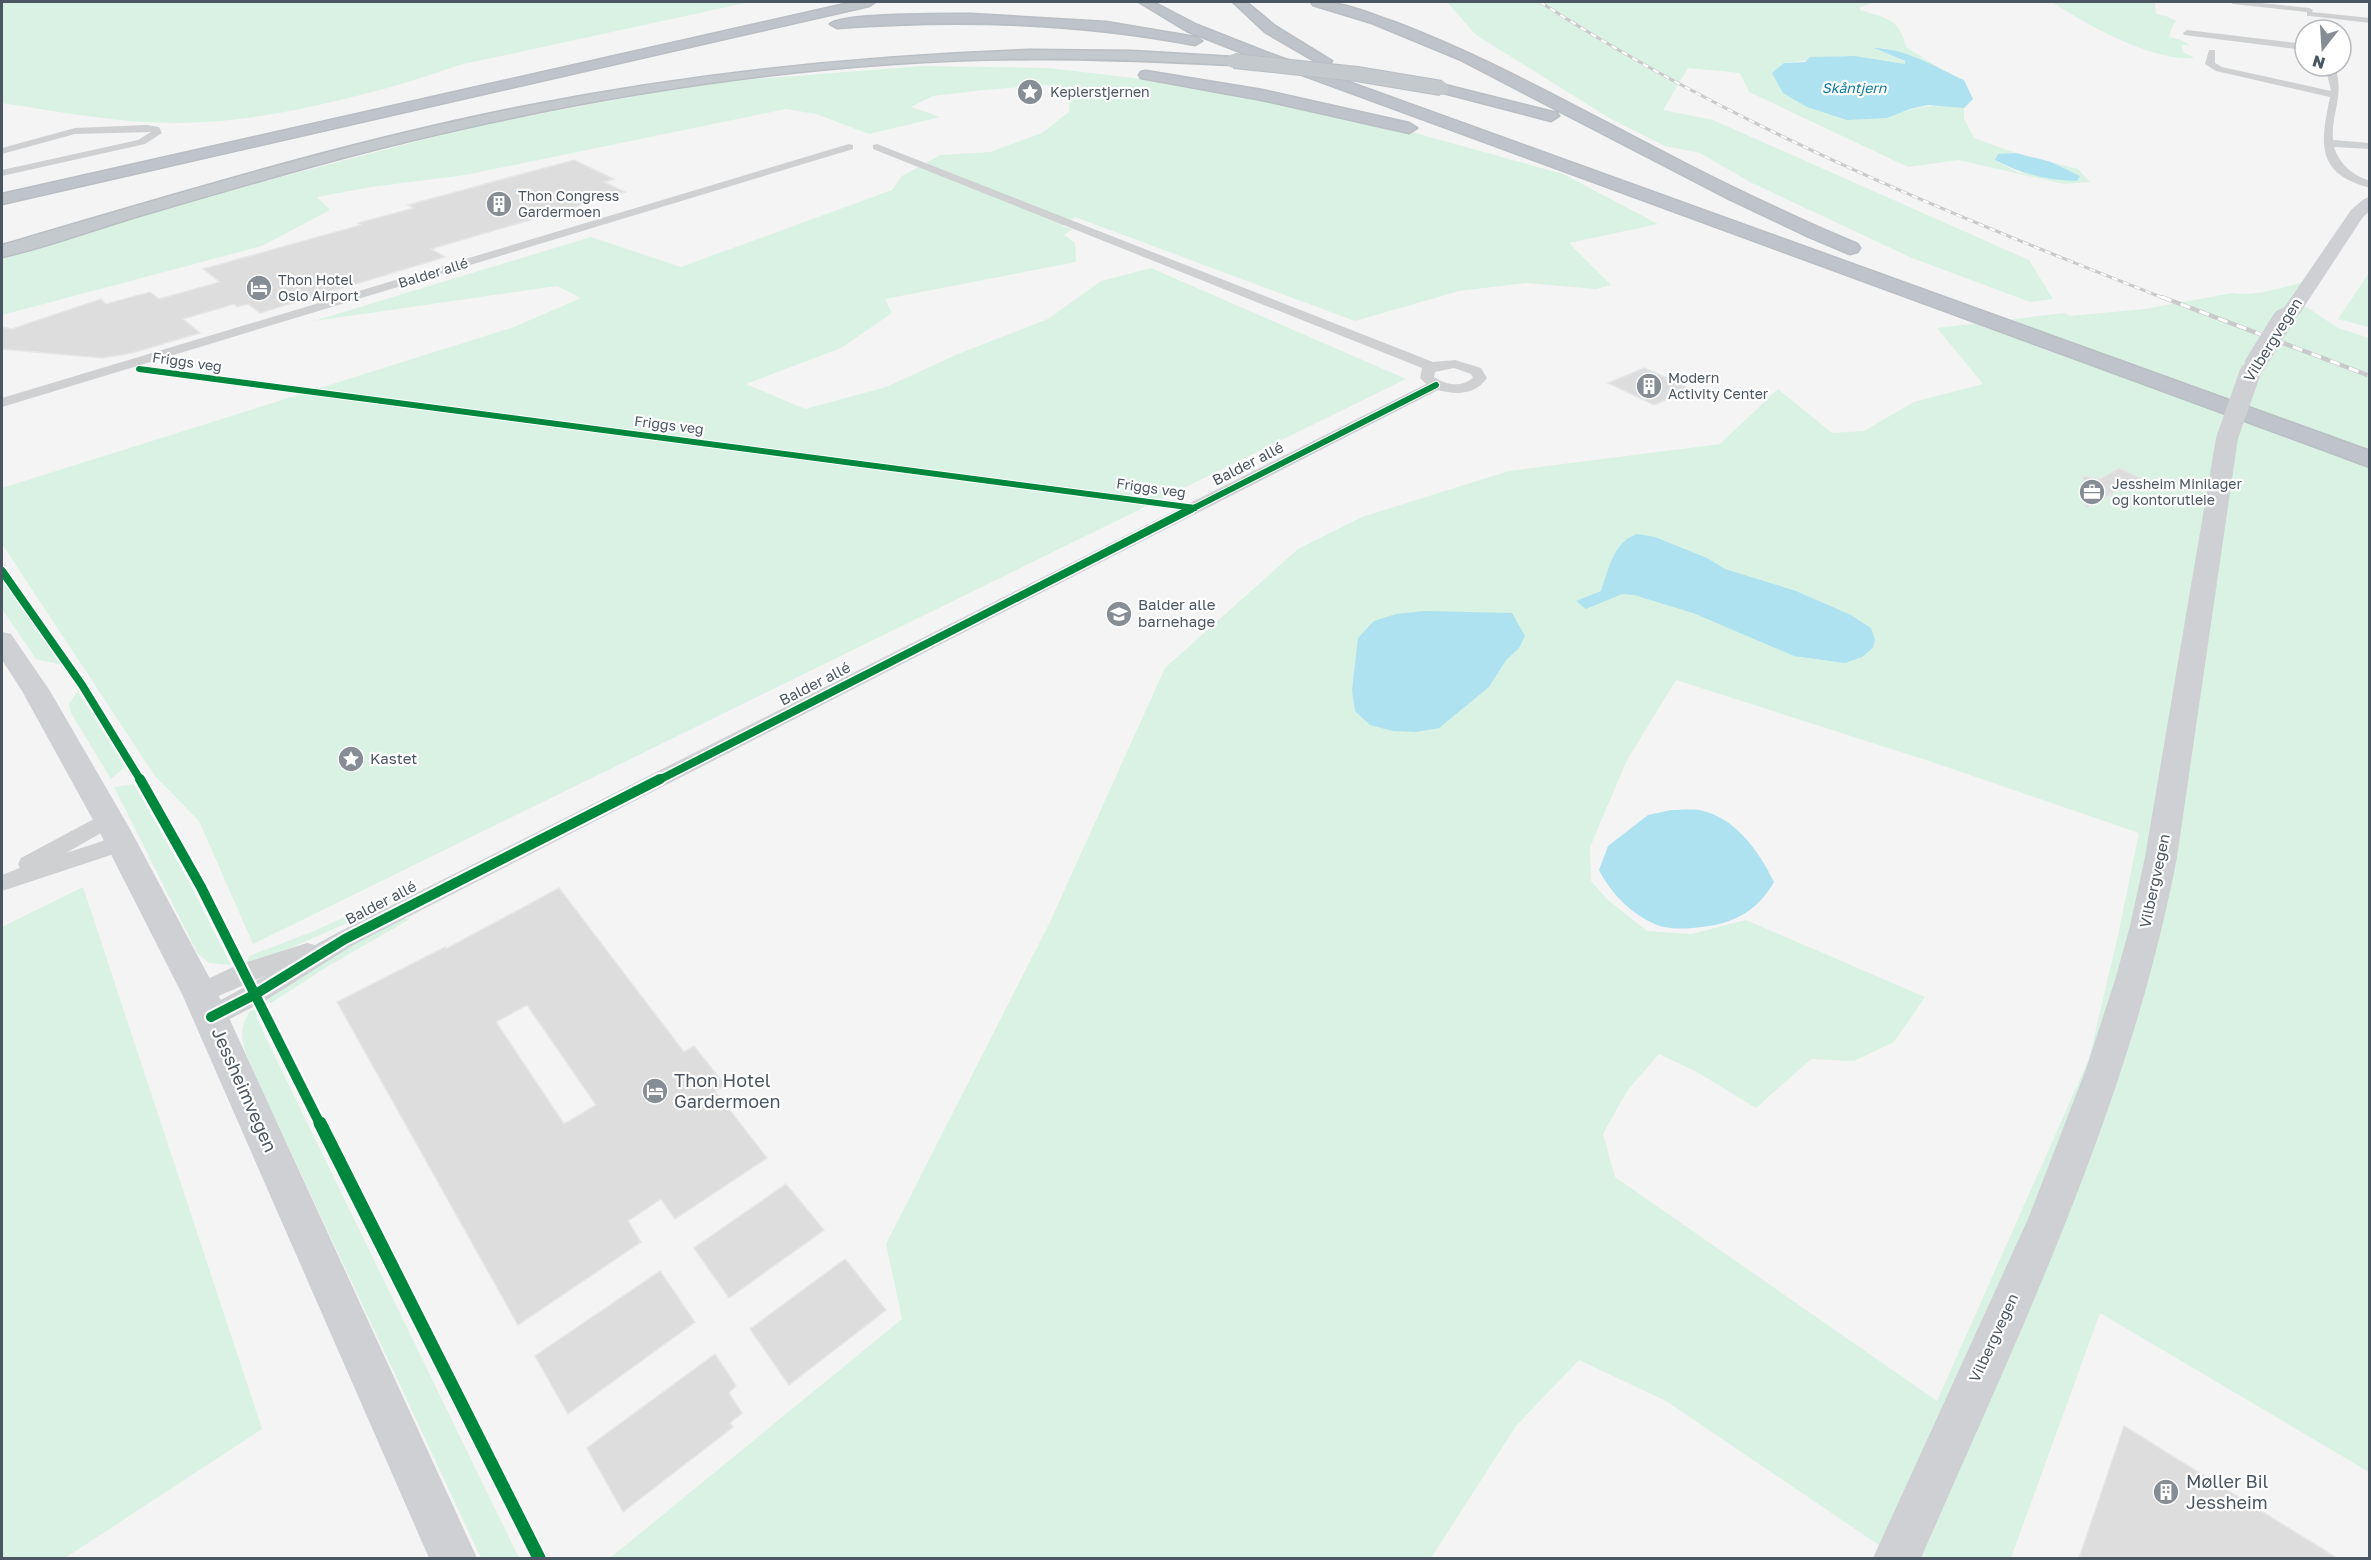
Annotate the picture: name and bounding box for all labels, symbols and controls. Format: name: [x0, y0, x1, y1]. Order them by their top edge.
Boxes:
north arrow: [2293, 18, 2353, 78]
text: N: [2310, 51, 2327, 74]
place icon: Keplerstjernen: [1015, 77, 1045, 107]
water label: Skåntjern: [1822, 79, 1888, 96]
place label: Keplerstjernen: [1050, 83, 1150, 100]
place label: Thon Congress Gardermoen: [518, 187, 619, 220]
building icon: Thon Congress Gardermoen: [484, 189, 514, 219]
street label: Balder allé: [396, 254, 470, 291]
place label: Thon Hotel Oslo Airport: [278, 271, 359, 304]
hotel icon: Thon Hotel Oslo Airport: [244, 273, 274, 303]
street label: Vilbergvegen: [2239, 294, 2305, 385]
street label: Friggs veg: [151, 348, 223, 375]
place label: Modern Activity Center: [1668, 369, 1769, 402]
building icon: Modern Activity Center: [1634, 371, 1664, 401]
street label: Friggs veg: [633, 412, 705, 437]
street label: Balder allé: [1209, 437, 1286, 489]
street label: Friggs veg: [1115, 474, 1187, 501]
place label: Jessheim Minilager og kontorutleie: [2112, 475, 2242, 508]
office icon: Jessheim Minilager og kontorutleie: [2077, 477, 2107, 507]
place label: Balder alle barnehage: [1138, 595, 1216, 630]
school or university icon: Balder alle barnehage: [1104, 599, 1134, 629]
street label: Balder allé: [776, 657, 853, 709]
place icon: Kastet: [336, 744, 366, 774]
place label: Kastet: [370, 749, 417, 767]
street label: Vilbergvegen: [2135, 832, 2173, 929]
street label: Balder allé: [342, 876, 419, 928]
street label: Jessheimvegen: [208, 1024, 282, 1155]
place label: Thon Hotel Gardermoen: [674, 1069, 780, 1112]
hotel icon: Thon Hotel Gardermoen: [640, 1076, 670, 1106]
street label: Vilbergvegen: [1965, 1290, 2021, 1385]
place label: Møller Bil Jessheim: [2186, 1470, 2268, 1513]
building icon: Møller Bil Jessheim: [2151, 1477, 2181, 1507]

